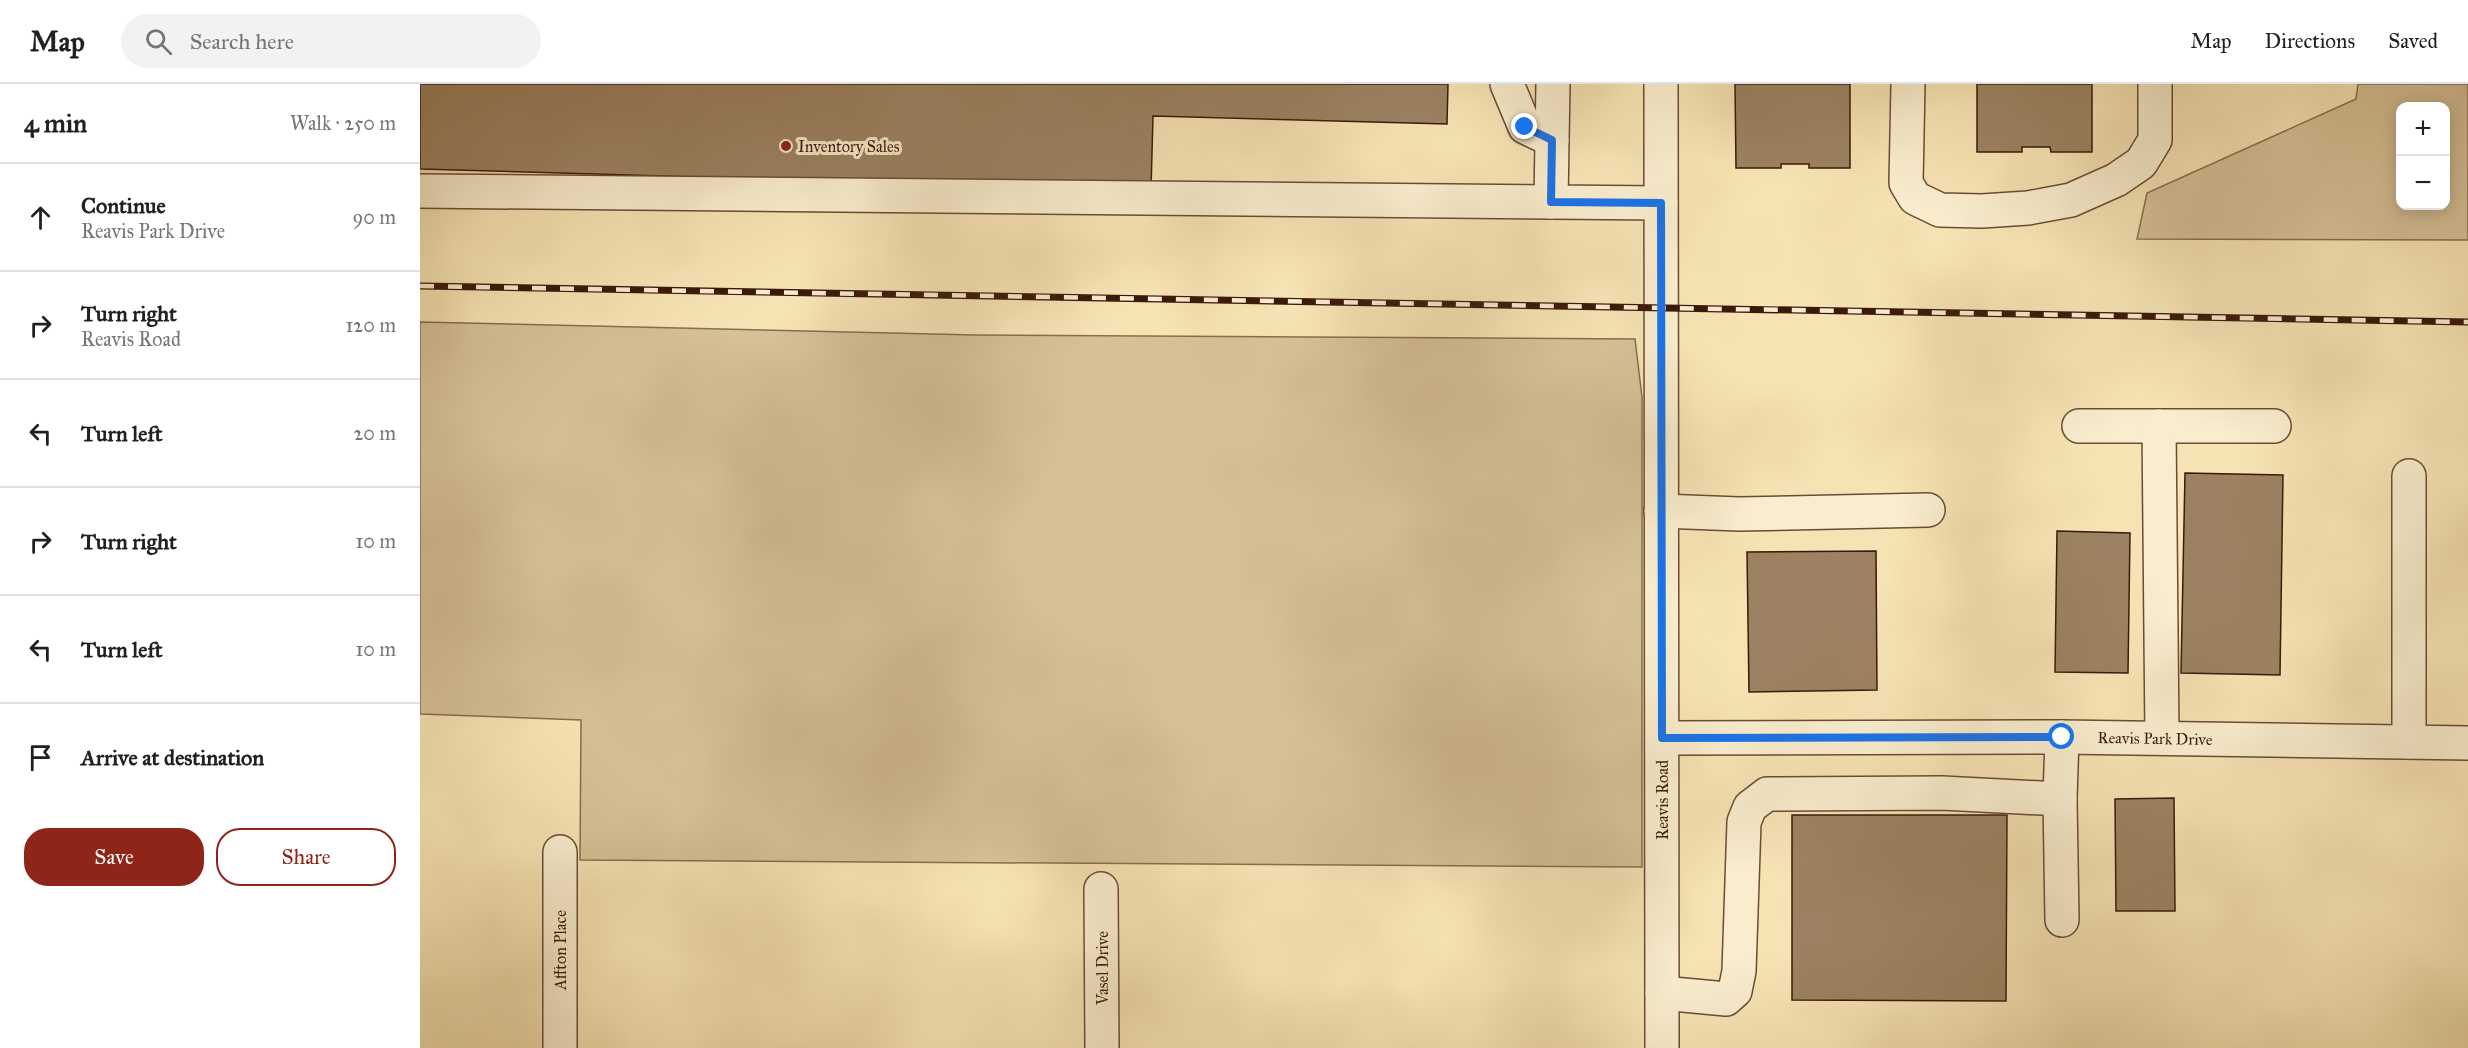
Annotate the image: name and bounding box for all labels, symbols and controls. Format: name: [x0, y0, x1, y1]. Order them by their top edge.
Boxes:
search box: [121, 14, 541, 68]
text: Map: [30, 24, 85, 59]
icon: search: [142, 25, 175, 58]
text: Search here: [190, 28, 294, 55]
text: Map: [2191, 28, 2232, 54]
text: Directions: [2265, 28, 2355, 54]
text: Saved: [2388, 28, 2438, 54]
map controls: [2396, 102, 2450, 210]
button: +: [2396, 102, 2450, 156]
text: 4 min: [24, 107, 87, 139]
text: Walk · 250 m: [290, 111, 396, 135]
route end: [1511, 113, 1537, 139]
place label: Inventory Sales: [798, 137, 900, 156]
marker: Inventory Sales: [779, 139, 793, 153]
button: −: [2396, 156, 2450, 210]
text: Continue: [81, 192, 166, 219]
icon: ahead: [24, 201, 57, 234]
text: 90 m: [353, 205, 396, 229]
text: Reavis Park Drive: [81, 219, 225, 243]
text: Turn right: [81, 300, 177, 327]
icon: right: [24, 309, 57, 342]
text: 120 m: [345, 313, 396, 337]
text: Reavis Road: [81, 327, 181, 351]
icon: left: [24, 417, 57, 450]
text: Turn left: [81, 420, 163, 447]
text: 20 m: [353, 421, 396, 445]
icon: right: [24, 525, 57, 558]
text: Turn right: [81, 528, 177, 555]
text: 10 m: [355, 529, 396, 553]
icon: left: [24, 633, 57, 666]
text: Turn left: [81, 636, 163, 663]
text: 10 m: [355, 637, 396, 661]
route start: [2048, 723, 2074, 749]
street label: Reavis Park Drive: [2097, 728, 2213, 749]
icon: arrive: [24, 741, 57, 774]
text: Arrive at destination: [81, 744, 264, 771]
street label: Reavis Road: [1653, 760, 1672, 840]
button: Save: [24, 828, 204, 886]
button: Share: [216, 828, 396, 886]
street label: Affton Place: [551, 910, 570, 991]
street label: Vasel Drive: [1093, 931, 1112, 1006]

